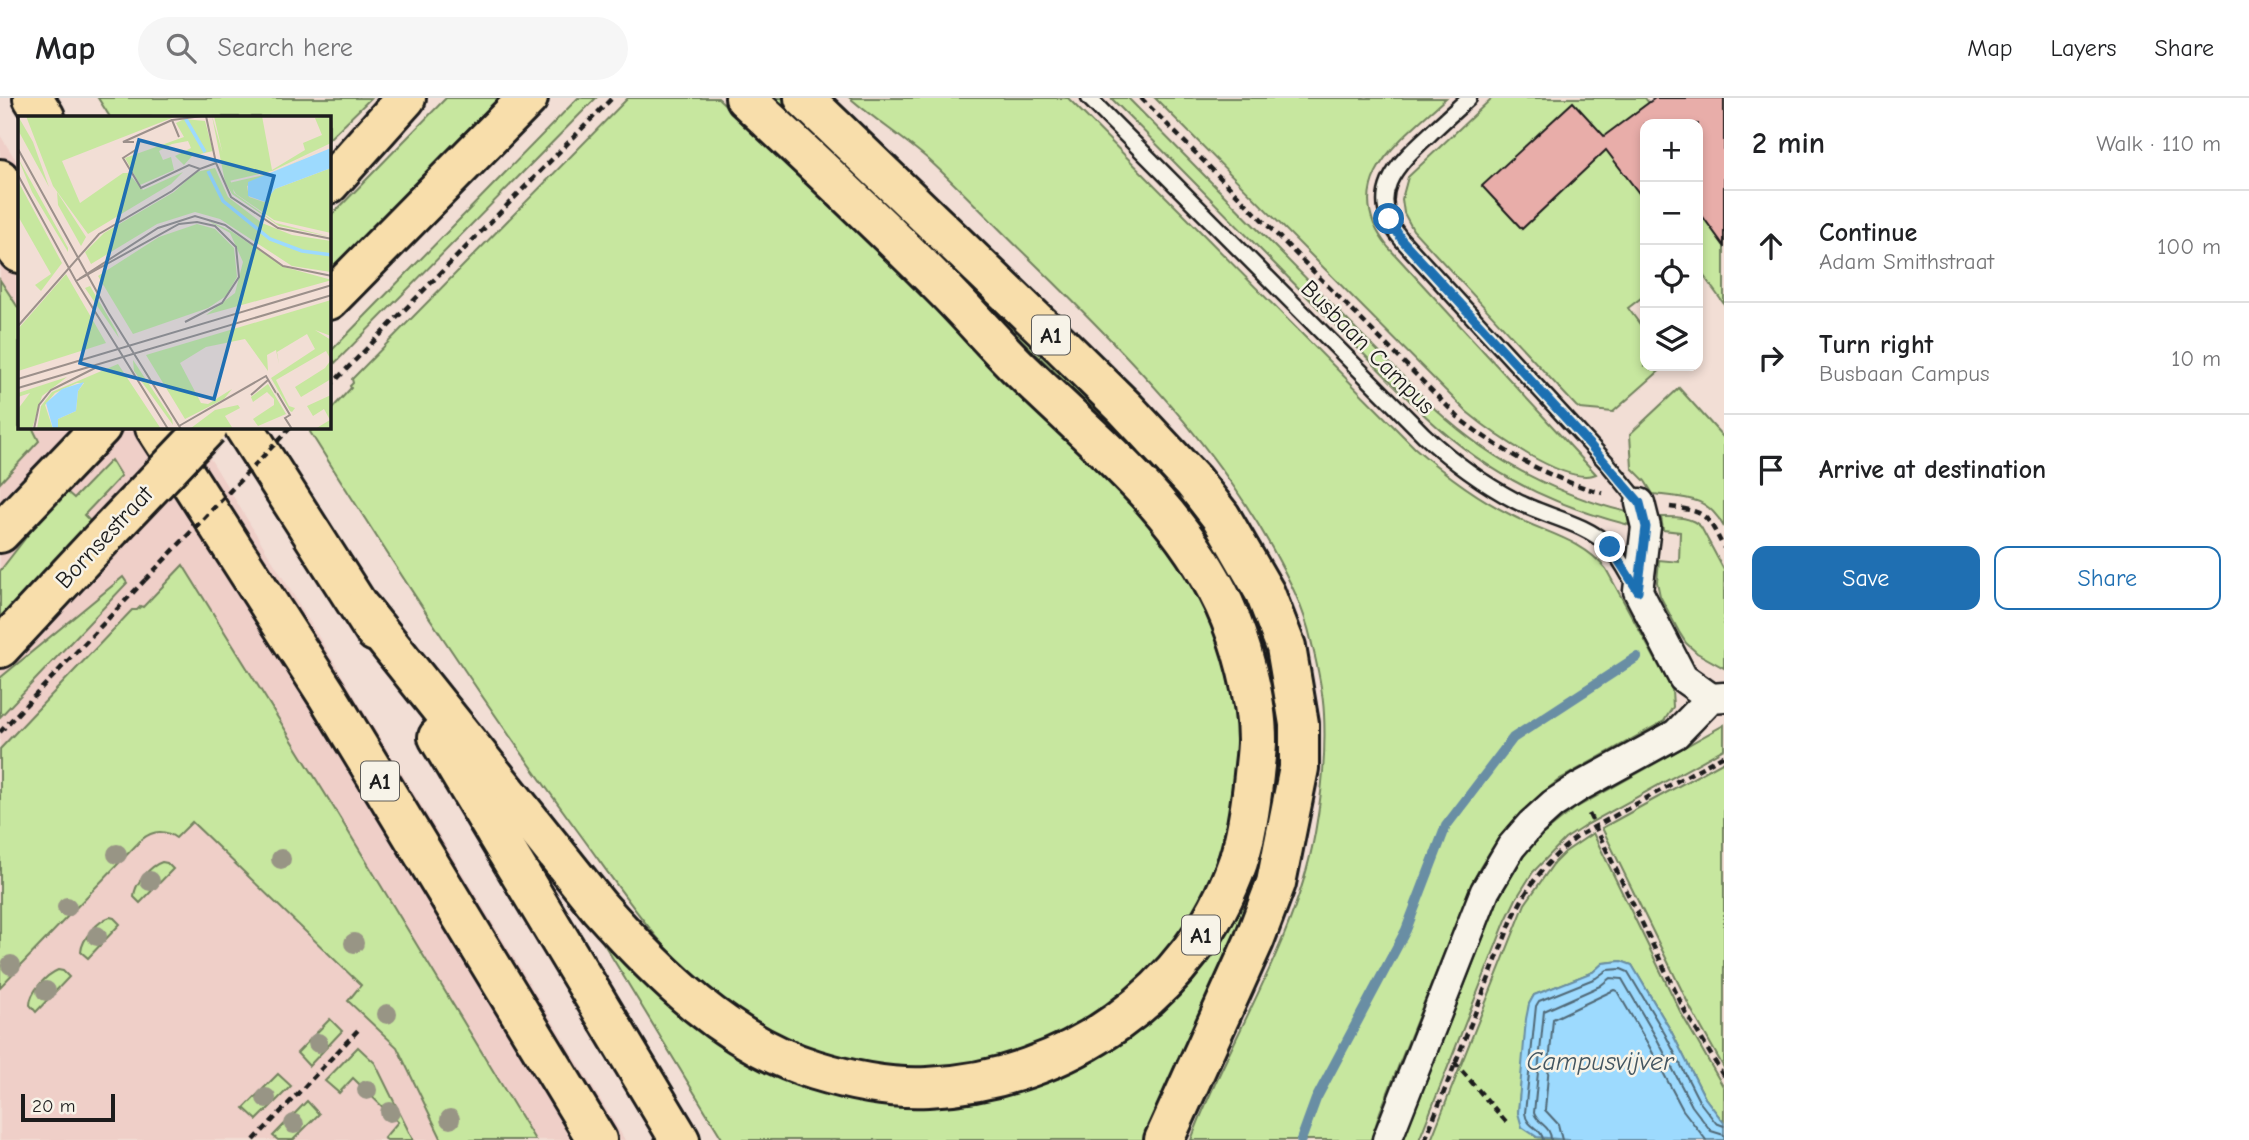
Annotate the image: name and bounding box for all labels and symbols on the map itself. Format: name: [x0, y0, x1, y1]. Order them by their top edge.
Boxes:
inset map: [18, 116, 331, 429]
route start: [1373, 203, 1404, 234]
street label: Busbaan Campus: [1295, 274, 1441, 420]
road number: A1: [1032, 316, 1070, 354]
street label: Bornsestraat: [49, 479, 159, 594]
route end: [1594, 531, 1625, 562]
road number: A1: [361, 762, 399, 800]
road number: A1: [1182, 916, 1220, 954]
water label: Campusvijver: [1527, 1047, 1675, 1077]
scale bar: [21, 1091, 116, 1123]

